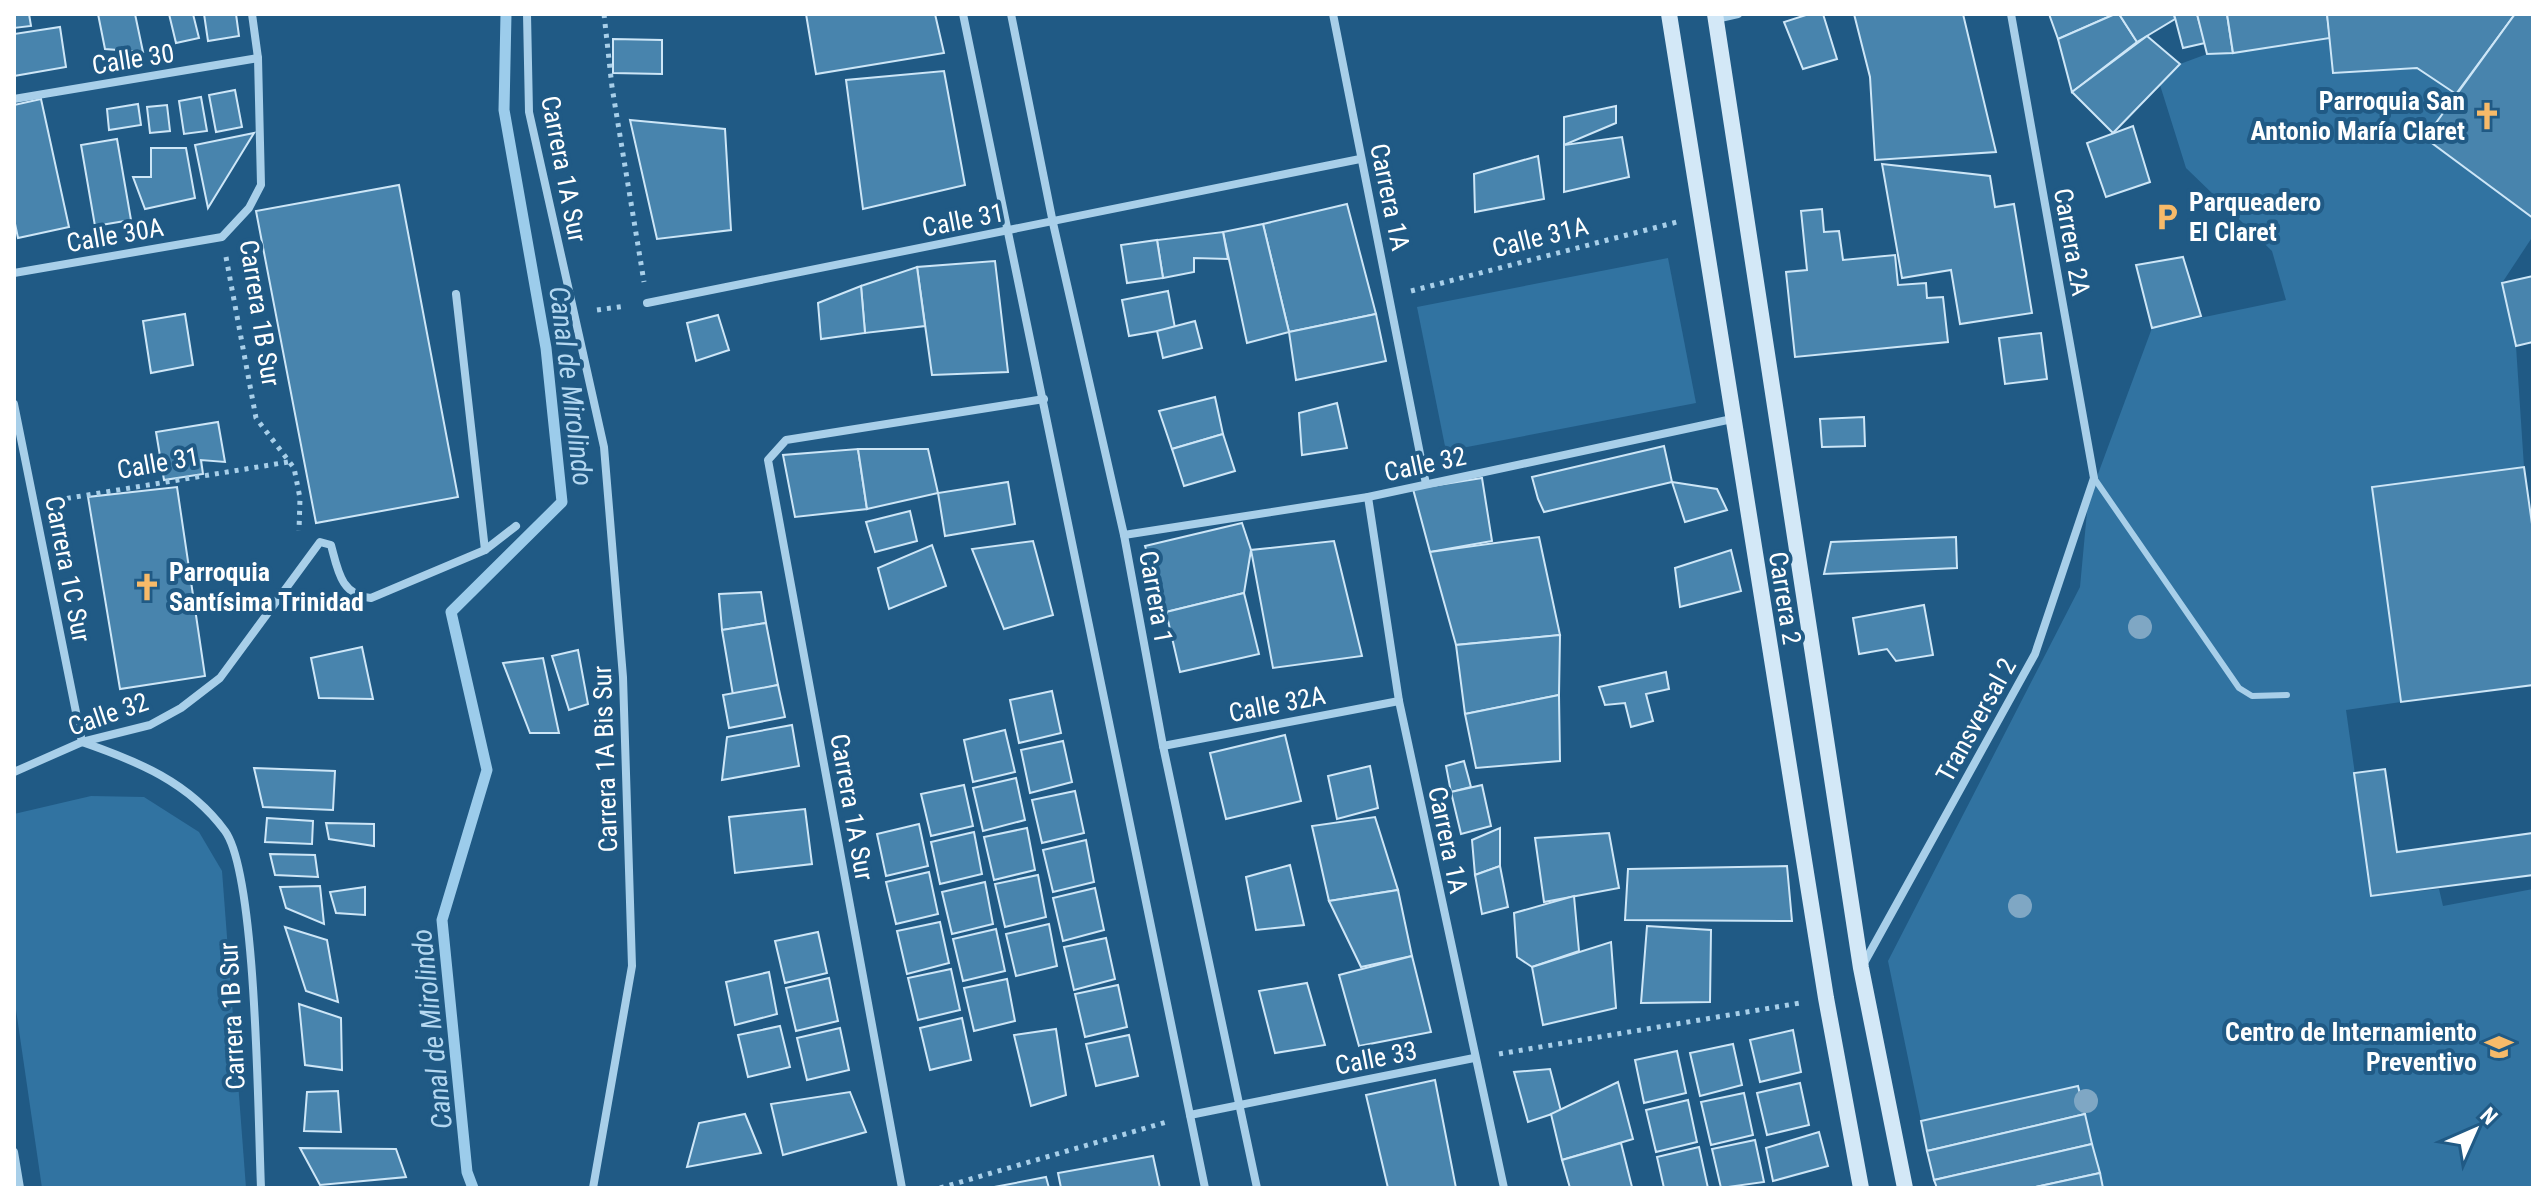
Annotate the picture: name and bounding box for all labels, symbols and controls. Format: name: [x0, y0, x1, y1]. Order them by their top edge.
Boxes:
street label: Calle 30: [90, 38, 176, 80]
place label: Parroquia San Antonio María Claret: [2250, 86, 2465, 146]
street label: Carrera 1A Sur: [535, 93, 593, 245]
church icon: Parroquia San Antonio María Claret: [2472, 101, 2502, 131]
street label: Carrera 1A: [1364, 141, 1416, 253]
street label: Carrera 2A: [2048, 186, 2096, 298]
place label: Parqueadero El Claret: [2189, 187, 2321, 247]
street label: Calle 31: [919, 197, 1007, 243]
parking icon: Parqueadero El Claret: [2152, 202, 2182, 232]
street label: Calle 31A: [1489, 211, 1591, 263]
street label: Calle 30A: [64, 212, 166, 258]
street label: Carrera 1B Sur: [234, 238, 286, 388]
water label: Canal de Mirolindo: [542, 284, 600, 488]
street label: Calle 31: [115, 441, 201, 485]
street label: Calle 32: [1381, 441, 1469, 487]
street label: Carrera 1C Sur: [39, 493, 97, 645]
street label: Carrera 1: [1133, 548, 1179, 646]
street label: Carrera 2: [1763, 549, 1807, 647]
place label: Parroquia Santísima Trinidad: [169, 557, 364, 617]
church icon: Parroquia Santísima Trinidad: [132, 572, 162, 602]
street label: Transversal 2: [1930, 653, 2022, 787]
street label: Carrera 1A Bis Sur: [587, 665, 623, 853]
street label: Calle 32A: [1226, 680, 1328, 728]
street label: Calle 32: [64, 686, 152, 742]
street label: Carrera 1A Sur: [824, 731, 880, 883]
street label: Carrera 1A: [1422, 784, 1474, 896]
water label: Canal de Mirolindo: [405, 927, 459, 1131]
street label: Carrera 1B Sur: [213, 941, 251, 1091]
place label: Centro de Internamiento Preventivo: [2225, 1017, 2477, 1077]
school or university icon: Centro de Internamiento Preventivo: [2484, 1032, 2514, 1062]
street label: Calle 33: [1332, 1035, 1420, 1081]
north arrow: [2435, 1090, 2515, 1170]
text: N: [2475, 1103, 2502, 1130]

